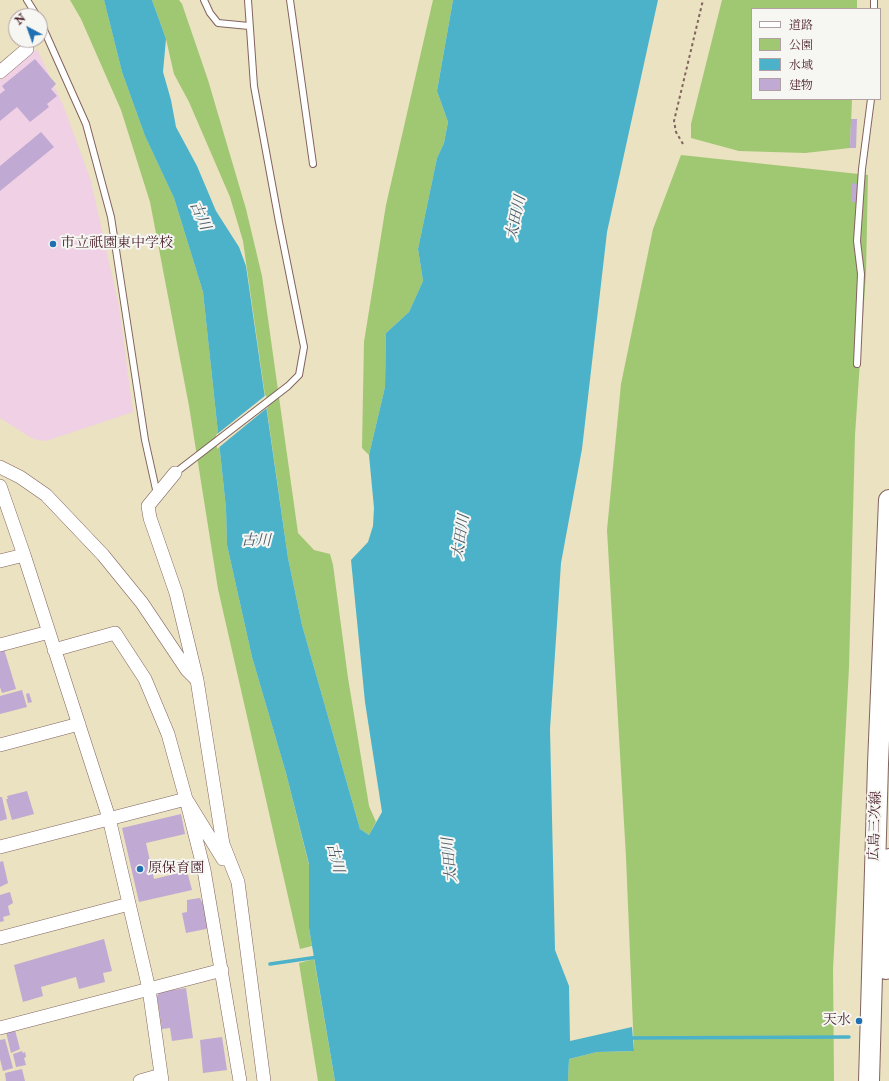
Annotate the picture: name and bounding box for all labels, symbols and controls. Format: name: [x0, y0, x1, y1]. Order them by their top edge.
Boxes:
north arrow: [8, 8, 48, 48]
legend: [751, 8, 881, 100]
text: N: [12, 11, 28, 27]
text: 道路: [789, 18, 813, 33]
text: 公園: [789, 38, 813, 53]
text: 水域: [789, 58, 813, 73]
text: 建物: [789, 78, 813, 93]
water label: 太田川: [504, 194, 530, 242]
water label: 古川: [185, 199, 213, 233]
place label: 市立祇園東中学校: [61, 236, 173, 252]
marker: 市立祇園東中学校: [48, 239, 58, 249]
water label: 太田川: [450, 513, 474, 561]
water label: 古川: [241, 533, 271, 551]
street label: 広島三次線: [866, 791, 886, 861]
water label: 太田川: [440, 837, 462, 883]
water label: 古川: [322, 841, 346, 875]
place label: 原保育園: [148, 861, 204, 877]
marker: 原保育園: [135, 864, 145, 874]
place label: 天水: [823, 1013, 851, 1029]
marker: 天水: [854, 1016, 864, 1026]

